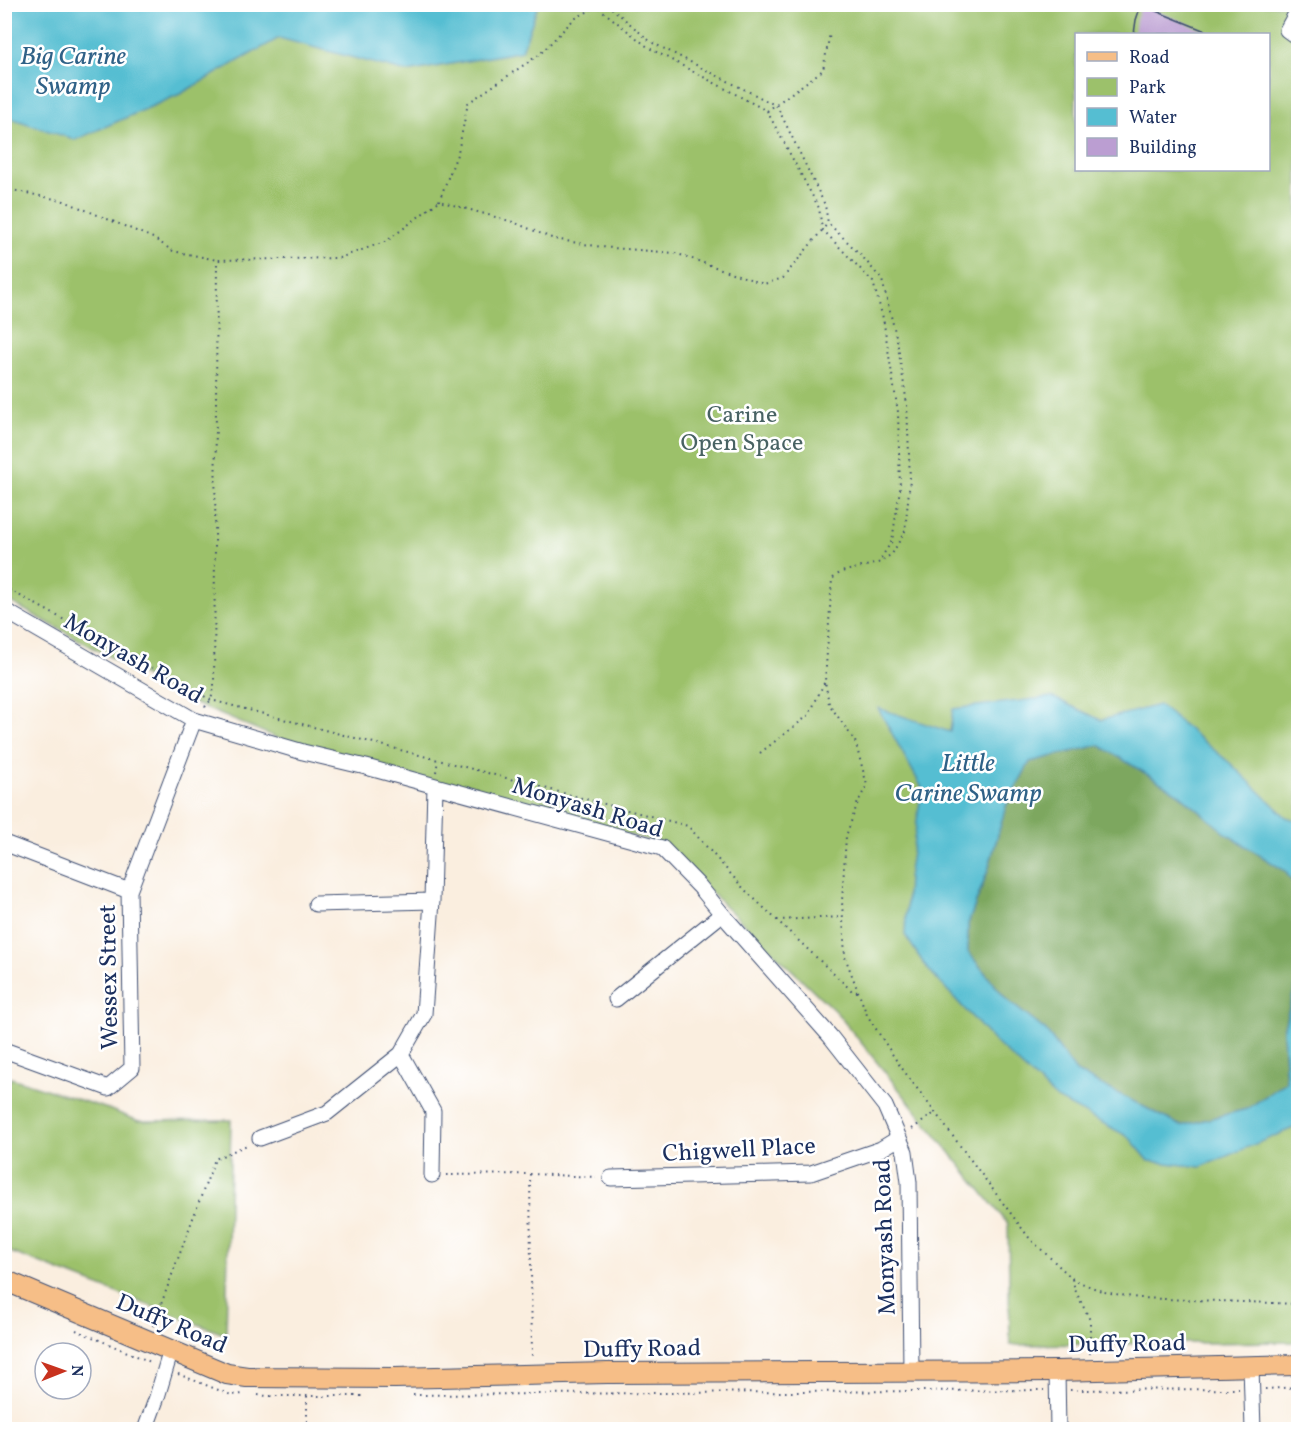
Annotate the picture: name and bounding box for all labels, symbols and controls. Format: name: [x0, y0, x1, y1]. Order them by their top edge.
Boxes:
legend: [1075, 33, 1270, 171]
water label: Big Carine Swamp: [20, 39, 127, 105]
text: Road: [1129, 46, 1170, 71]
text: Park: [1129, 76, 1166, 101]
text: Water: [1129, 106, 1177, 131]
text: Building: [1129, 136, 1197, 161]
park label: Carine Open Space: [681, 399, 803, 461]
street label: Monyash Road: [57, 606, 209, 714]
water label: Little Carine Swamp: [895, 746, 1041, 812]
street label: Monyash Road: [508, 770, 667, 848]
street label: Wessex Street: [92, 904, 128, 1050]
street label: Chigwell Place: [662, 1130, 817, 1172]
street label: Monyash Road: [866, 1158, 906, 1316]
street label: Duffy Road: [110, 1286, 232, 1364]
street label: Duffy Road: [1068, 1327, 1186, 1363]
street label: Duffy Road: [583, 1332, 701, 1368]
north arrow: [33, 1341, 93, 1401]
text: N: [65, 1365, 87, 1377]

